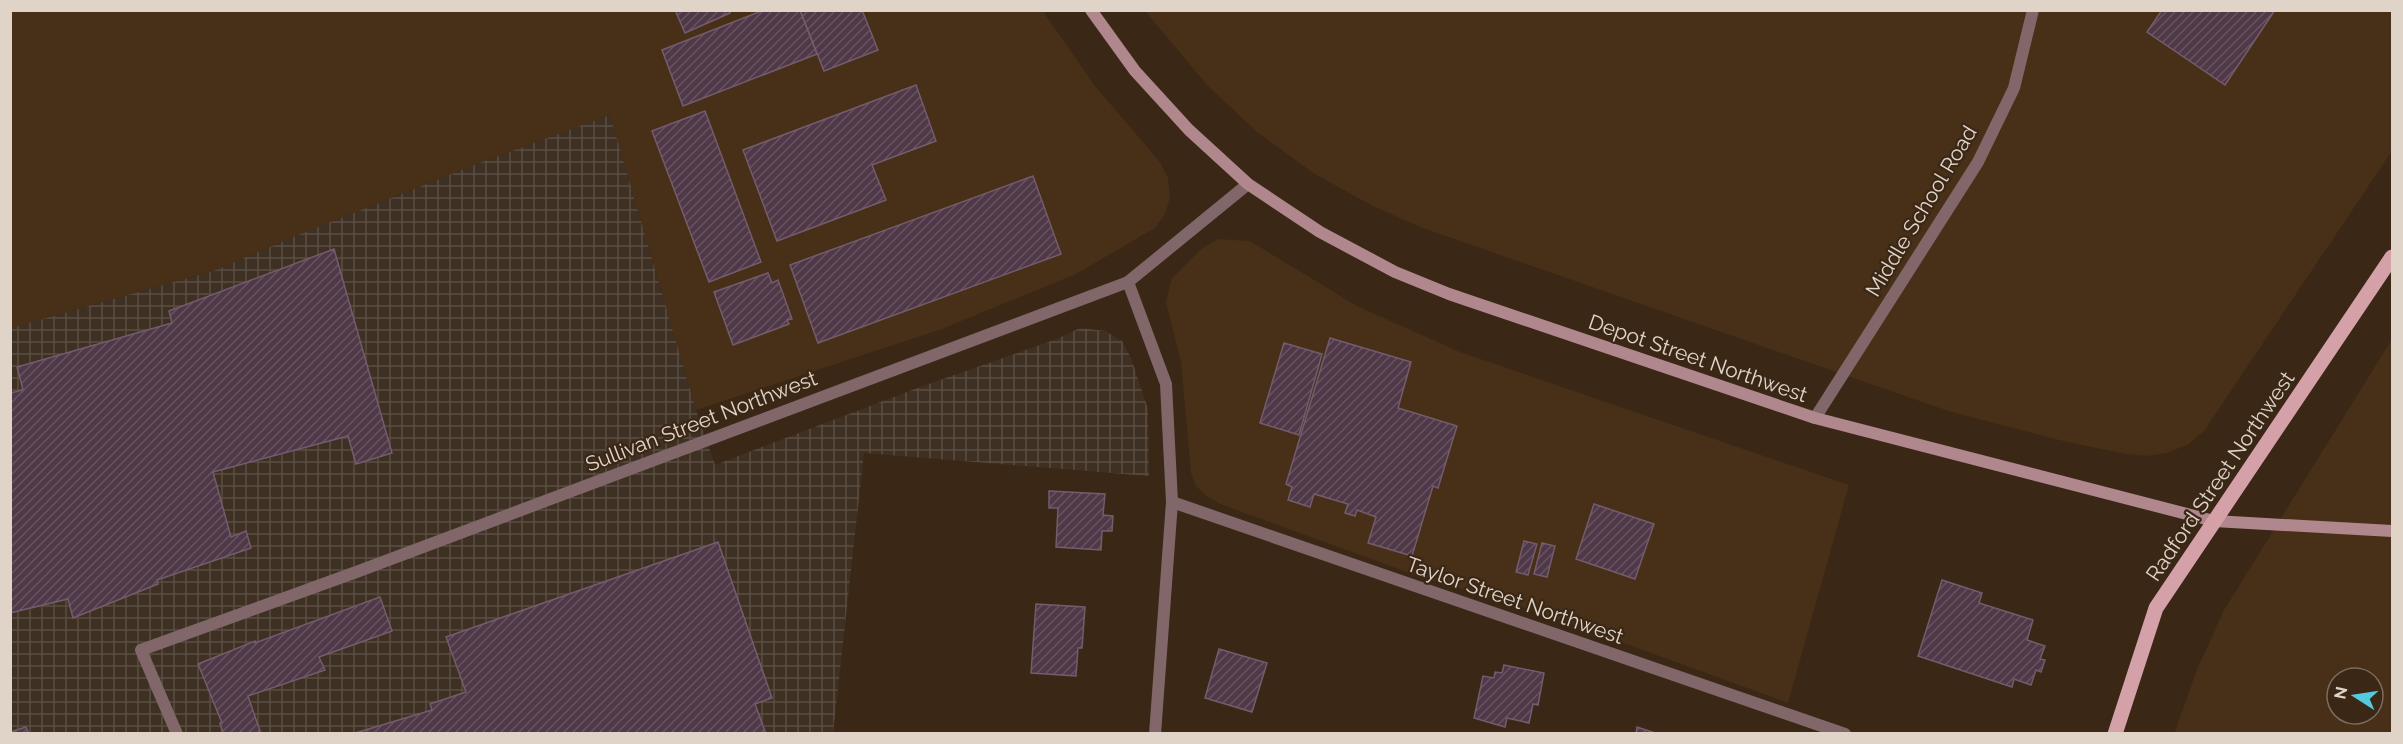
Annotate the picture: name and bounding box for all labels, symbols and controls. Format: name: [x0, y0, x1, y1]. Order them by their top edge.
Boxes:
street label: Middle School Road: [1860, 121, 1982, 301]
street label: Depot Street Northwest: [1585, 309, 1811, 407]
street label: Sullivan Street Northwest: [582, 365, 820, 477]
street label: Radford Street Northwest: [2140, 366, 2300, 586]
street label: Taylor Street Northwest: [1403, 551, 1627, 649]
north arrow: [2325, 666, 2385, 726]
text: N: [2330, 685, 2351, 701]

